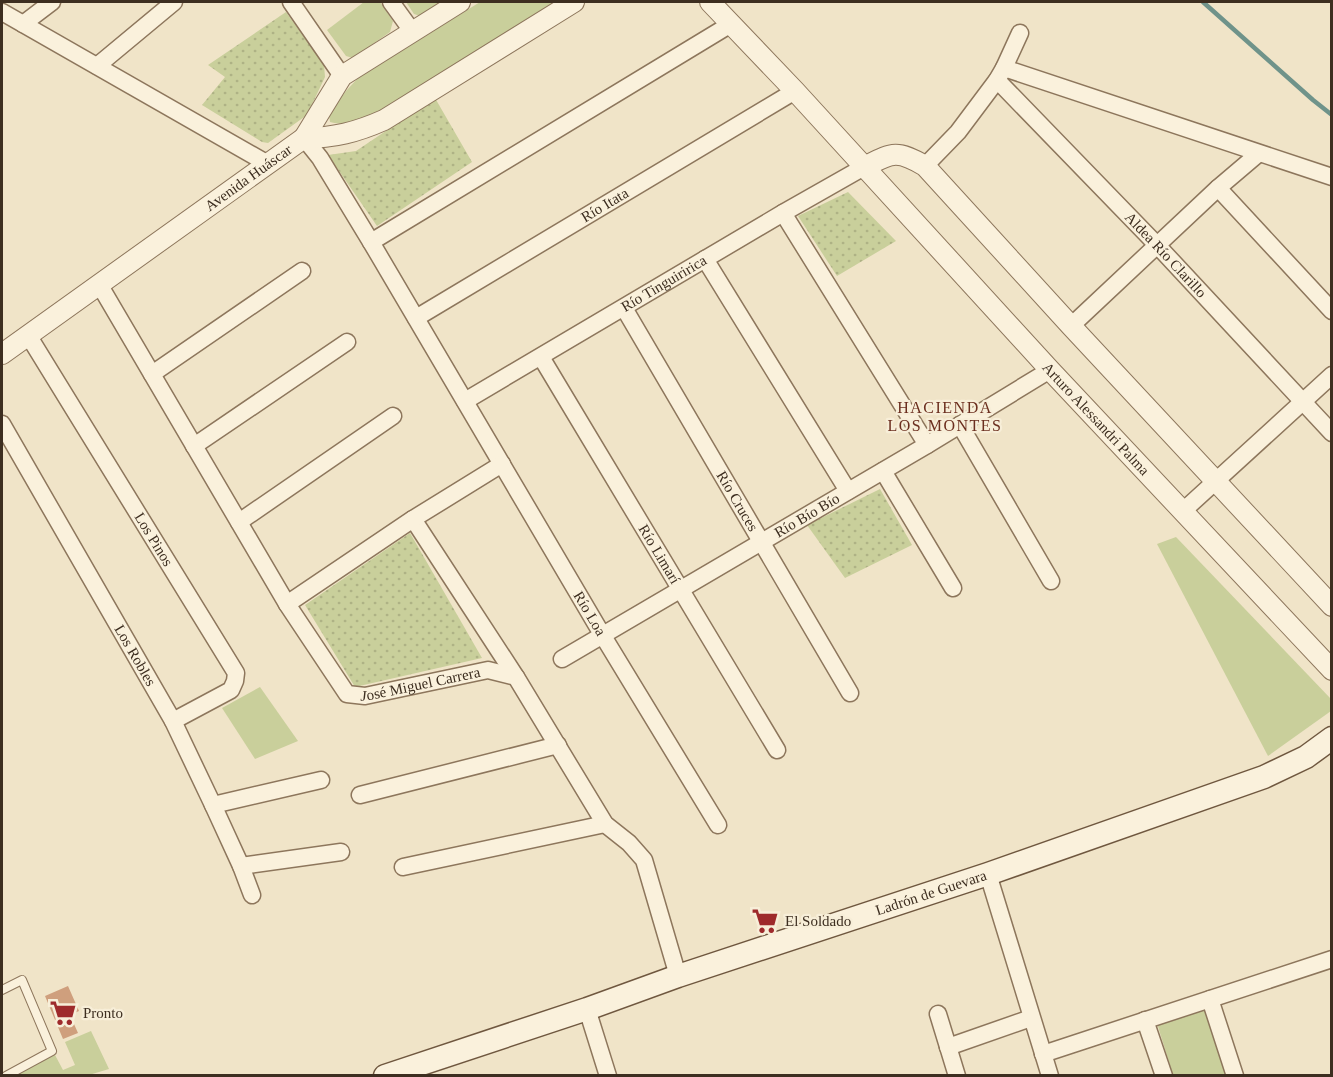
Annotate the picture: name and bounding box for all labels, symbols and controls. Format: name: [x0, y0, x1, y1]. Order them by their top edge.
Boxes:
street label: Avenida Huáscar: [202, 141, 295, 214]
street label: Río Itata: [578, 185, 631, 225]
street label: Aldea Río Clarillo: [1122, 209, 1210, 301]
street label: Río Tinguiririca: [618, 252, 710, 315]
street label: Arturo Alessandri Palma: [1039, 359, 1153, 479]
district label: HACIENDA LOS MONTES: [887, 399, 1003, 434]
street label: Río Cruces: [714, 468, 761, 534]
street label: Río Bío Bío: [772, 490, 842, 541]
street label: Los Pinos: [131, 510, 176, 569]
street label: Río Limarí: [635, 522, 683, 587]
street label: Río Loa: [570, 588, 609, 639]
street label: Los Robles: [111, 622, 159, 689]
street label: José Miguel Carrera: [360, 664, 482, 704]
street label: Ladrón de Guevara: [873, 867, 989, 918]
supermarket icon: El Soldado: [750, 906, 780, 936]
place label: El Soldado: [785, 913, 851, 929]
supermarket icon: Pronto: [48, 998, 78, 1028]
place label: Pronto: [83, 1005, 123, 1021]

